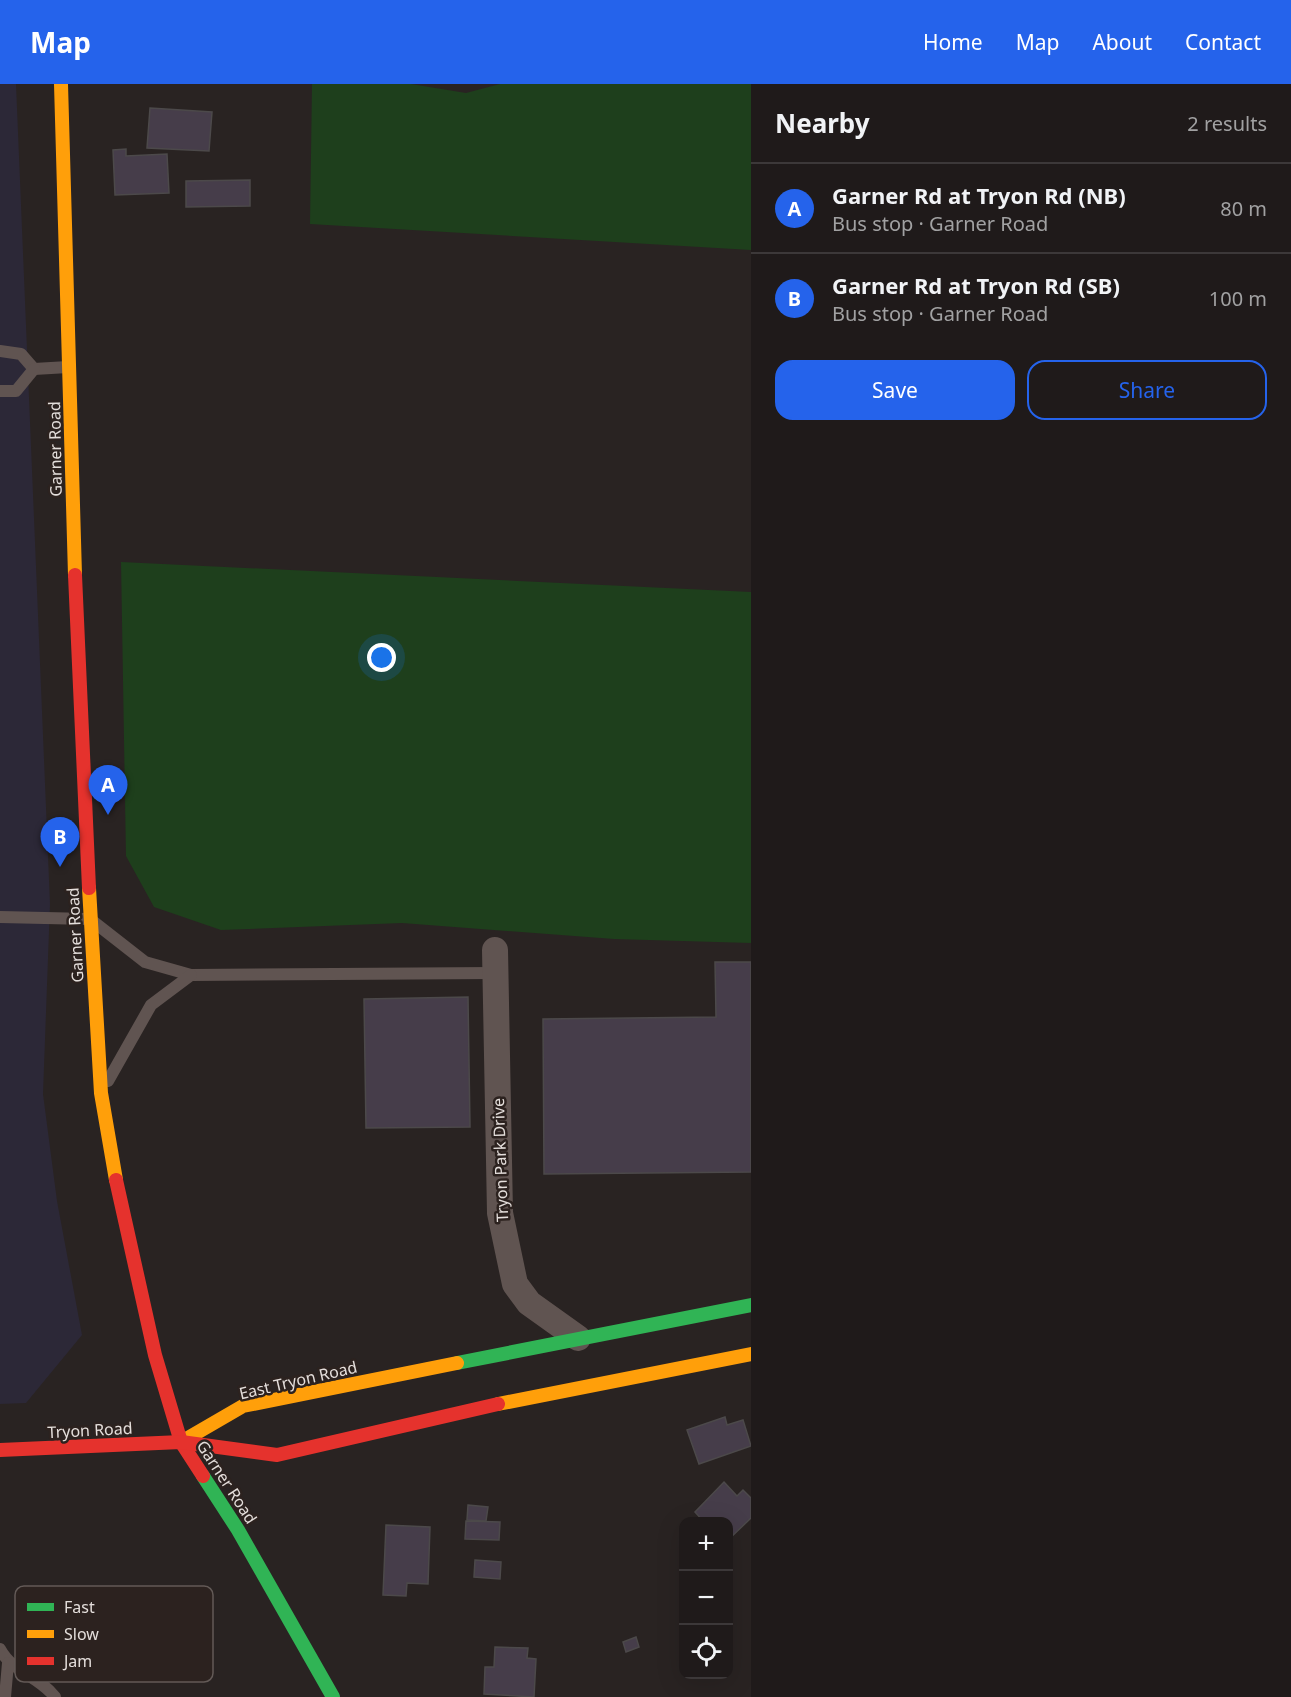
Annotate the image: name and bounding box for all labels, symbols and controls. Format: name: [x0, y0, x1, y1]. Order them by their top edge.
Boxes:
text: Map: [30, 23, 91, 61]
text: Home: [923, 28, 983, 56]
text: Map: [1016, 28, 1059, 56]
text: About: [1092, 28, 1152, 56]
text: Contact: [1185, 28, 1261, 56]
text: Nearby: [775, 105, 870, 141]
text: 2 results: [1187, 110, 1267, 137]
text: Garner Rd at Tryon Rd (NB): [832, 180, 1126, 210]
text: A: [788, 195, 801, 222]
text: 80 m: [1220, 195, 1267, 222]
text: Bus stop · Garner Road: [832, 210, 1048, 237]
text: Garner Rd at Tryon Rd (SB): [832, 270, 1120, 300]
text: B: [788, 285, 801, 312]
text: 100 m: [1209, 285, 1267, 312]
text: Bus stop · Garner Road: [832, 300, 1048, 327]
button: Save: [775, 360, 1015, 420]
button: Share: [1027, 360, 1267, 420]
street label: Garner Road: [43, 401, 67, 497]
your location: [367, 643, 396, 672]
pin: A: [88, 766, 128, 815]
pin: B: [40, 818, 80, 867]
street label: Garner Road: [62, 887, 88, 983]
street label: Tryon Park Drive: [487, 1098, 513, 1222]
street label: East Tryon Road: [237, 1356, 359, 1404]
street label: Tryon Road: [47, 1417, 133, 1443]
street label: Garner Road: [192, 1436, 262, 1528]
map controls: [679, 1517, 733, 1679]
button: +: [679, 1517, 733, 1571]
button: −: [679, 1571, 733, 1625]
legend: [15, 1586, 213, 1682]
text: Fast: [64, 1596, 95, 1618]
text: Slow: [64, 1623, 99, 1645]
button: locate: [679, 1625, 733, 1679]
text: Jam: [62, 1650, 92, 1672]

